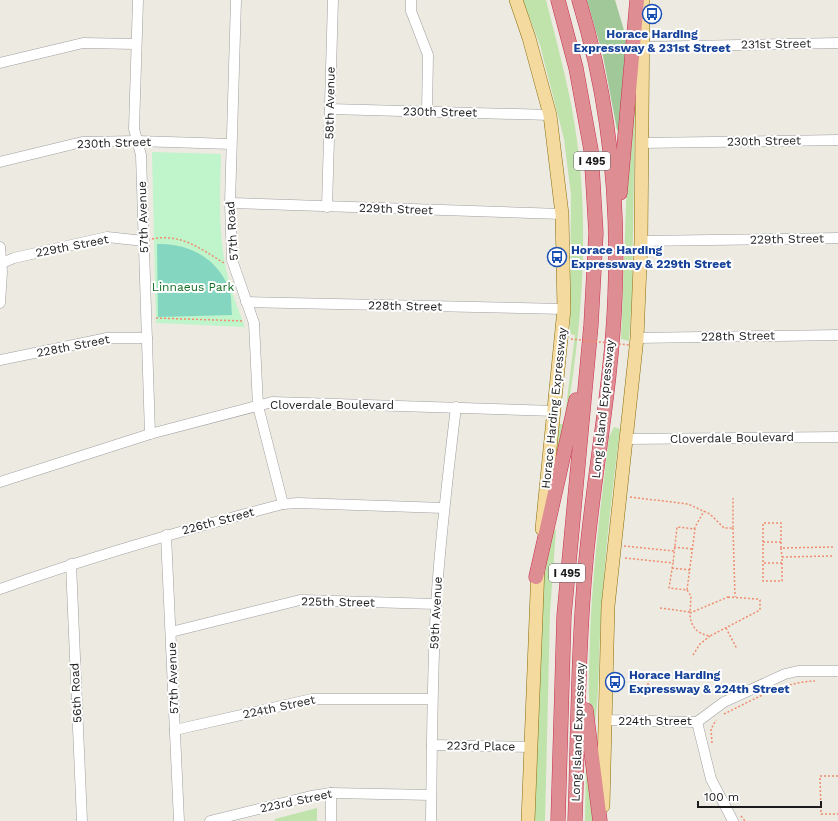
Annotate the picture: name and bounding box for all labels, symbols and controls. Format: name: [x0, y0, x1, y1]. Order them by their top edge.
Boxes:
bus stop icon: Horace Harding Expressway & 231st Street: [641, 3, 663, 25]
place label: Horace Harding Expressway & 231st Street: [574, 27, 731, 55]
street label: 231st Street: [741, 36, 811, 52]
street label: 58th Avenue: [322, 66, 338, 140]
street label: 230th Street: [403, 104, 477, 120]
street label: 230th Street: [727, 133, 801, 149]
street label: 230th Street: [77, 135, 151, 151]
road number: I 495: [574, 152, 610, 170]
street label: 57th Avenue: [135, 181, 151, 253]
street label: 57th Road: [223, 201, 241, 261]
street label: 229th Street: [359, 201, 433, 217]
street label: 229th Street: [750, 231, 824, 247]
street label: 229th Street: [34, 232, 110, 260]
place label: Horace Harding Expressway & 229th Street: [571, 243, 732, 271]
bus stop icon: Horace Harding Expressway & 229th Street: [546, 246, 568, 268]
park label: Linnaeus Park: [152, 280, 234, 294]
street label: 228th Street: [368, 298, 442, 314]
street label: Horace Harding Expressway: [539, 326, 570, 489]
street label: 228th Street: [701, 328, 775, 344]
street label: 228th Street: [35, 332, 111, 360]
street label: Long Island Expressway: [589, 338, 617, 479]
street label: Cloverdale Boulevard: [270, 398, 394, 412]
street label: Cloverdale Boulevard: [670, 430, 794, 446]
street label: 226th Street: [180, 505, 256, 537]
road number: I 495: [549, 564, 585, 582]
street label: 59th Avenue: [427, 576, 445, 650]
street label: 225th Street: [301, 594, 375, 610]
street label: 57th Avenue: [165, 642, 181, 714]
street label: Long Island Expressway: [569, 661, 587, 802]
street label: 56th Road: [67, 663, 85, 723]
place label: Horace Harding Expressway & 224th Street: [629, 668, 790, 696]
bus stop icon: Horace Harding Expressway & 224th Street: [604, 671, 626, 693]
street label: 224th Street: [242, 692, 316, 722]
street label: 224th Street: [618, 714, 692, 728]
street label: 223rd Place: [447, 738, 516, 754]
scale bar: [698, 783, 821, 809]
street label: 223rd Street: [259, 787, 333, 815]
text: 100 m: [704, 790, 739, 804]

